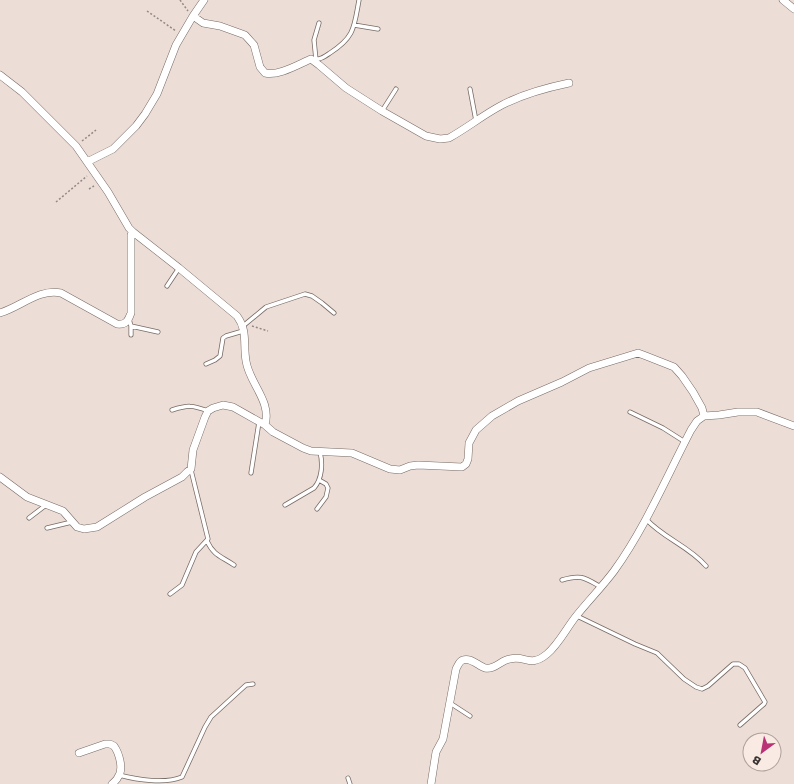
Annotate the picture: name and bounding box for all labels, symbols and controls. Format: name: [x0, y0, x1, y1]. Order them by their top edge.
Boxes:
north arrow: [742, 732, 782, 772]
text: B: [750, 752, 764, 768]

